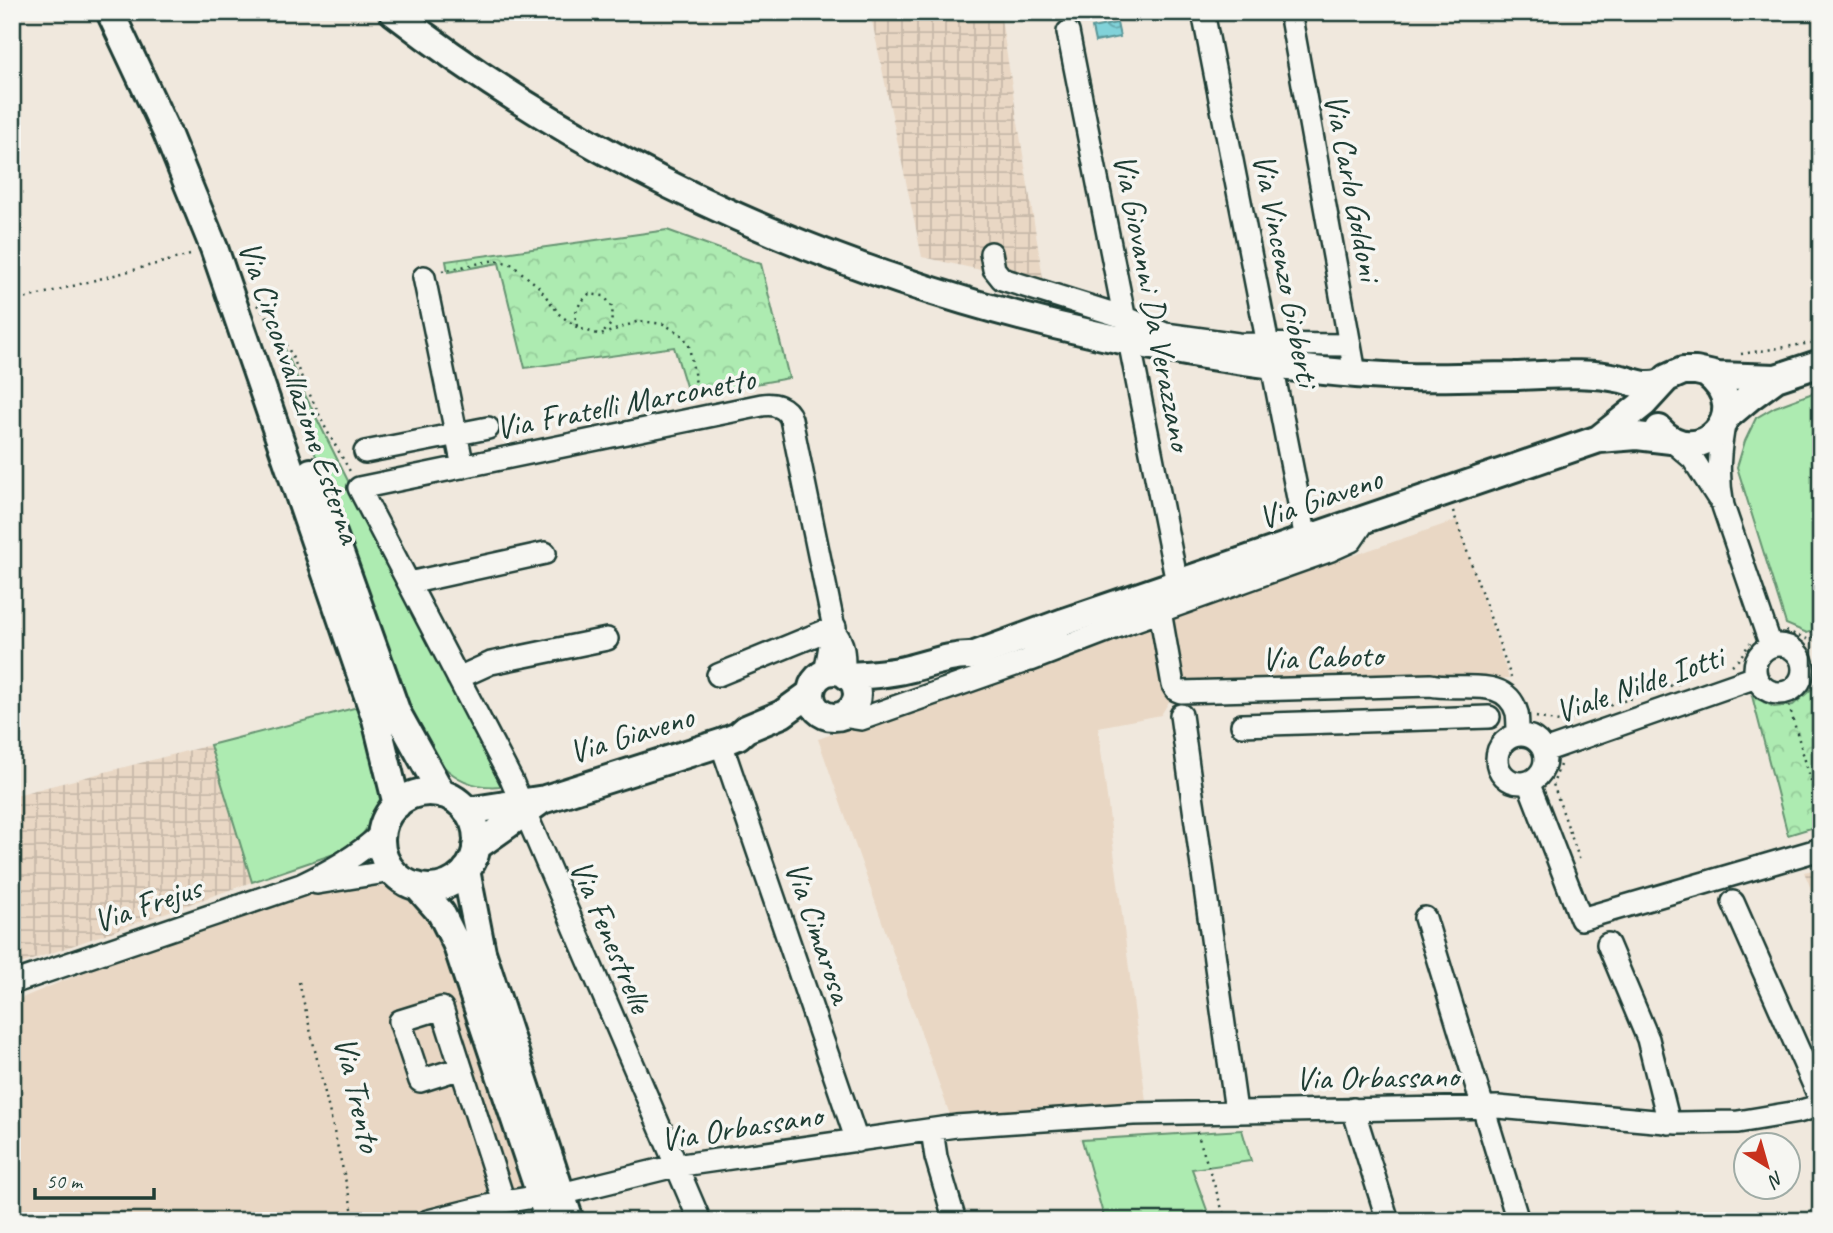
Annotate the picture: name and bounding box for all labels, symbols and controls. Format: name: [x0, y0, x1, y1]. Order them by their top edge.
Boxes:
street label: Via Carlo Goldoni: [1314, 90, 1392, 288]
street label: Via Vincenzo Gioberti: [1243, 150, 1330, 394]
street label: Via Giovanni Da Verazzano: [1104, 151, 1203, 457]
street label: Via Circonvallazione Esterna: [229, 235, 372, 550]
street label: Via Fratelli Marconetto: [492, 357, 759, 449]
street label: Via Giaveno: [1253, 457, 1389, 539]
street label: Via Caboto: [1261, 634, 1387, 680]
street label: Viale Nilde Iotti: [1550, 634, 1732, 732]
street label: Via Giaveno: [564, 695, 700, 773]
street label: Via Fenestrelle: [560, 853, 663, 1021]
street label: Via Cimarosa: [775, 856, 864, 1011]
street label: Via Frejus: [87, 865, 209, 942]
street label: Via Trento: [324, 1032, 392, 1158]
street label: Via Orbassano: [1295, 1055, 1462, 1099]
street label: Via Orbassano: [657, 1093, 828, 1161]
north arrow: [1731, 1132, 1801, 1202]
scale bar: [35, 1156, 154, 1200]
text: N: [1762, 1166, 1789, 1194]
text: 50 m: [46, 1168, 84, 1194]

